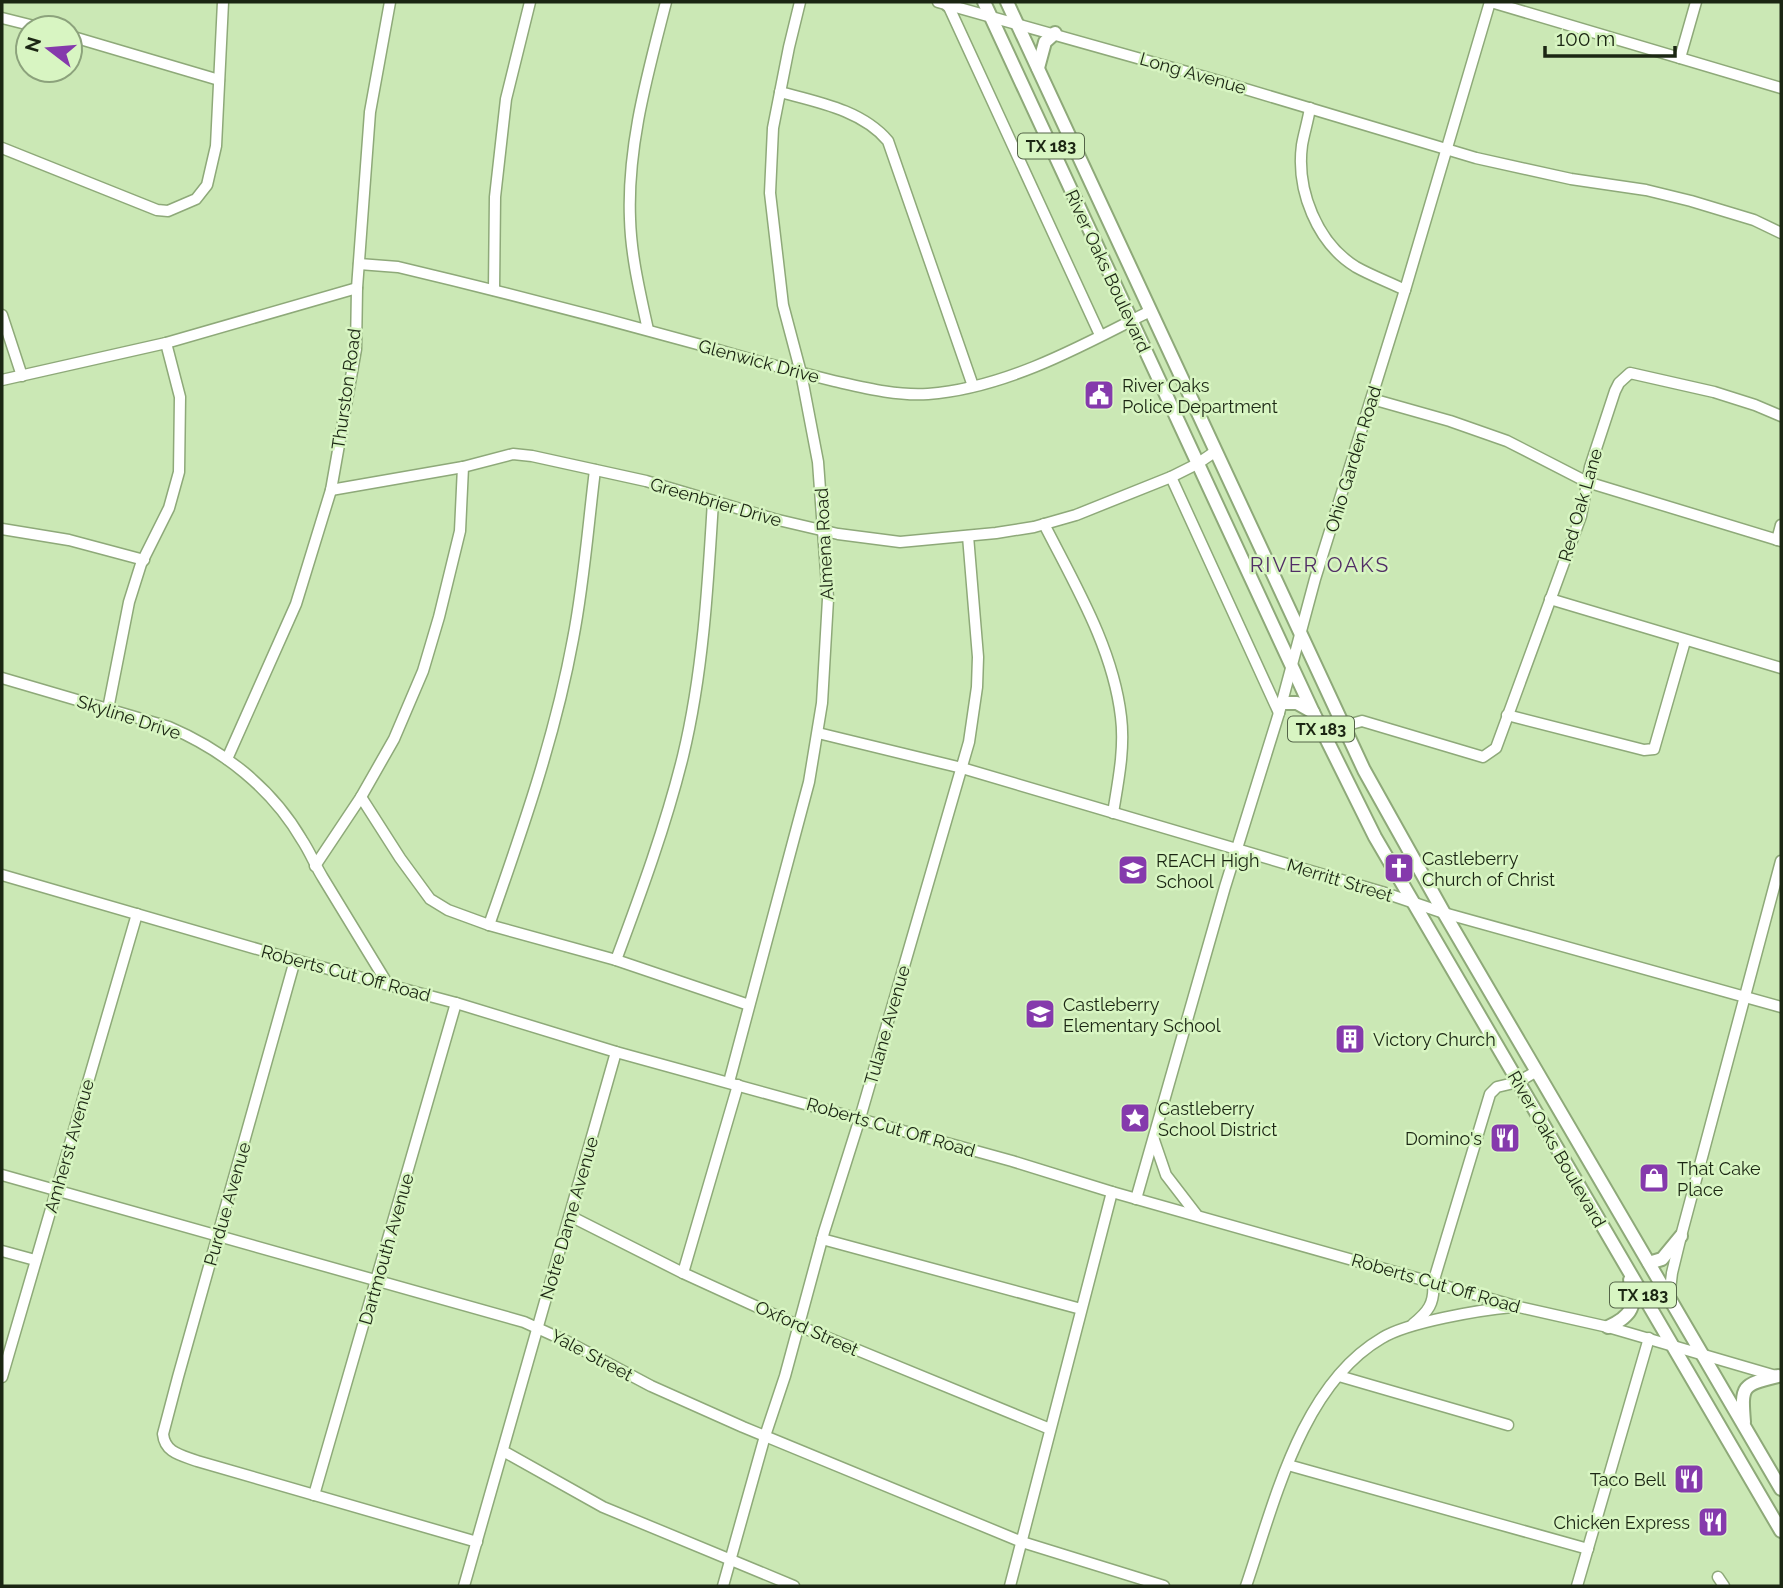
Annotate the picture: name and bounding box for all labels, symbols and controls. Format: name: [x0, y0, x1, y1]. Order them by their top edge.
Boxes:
north arrow: [14, 14, 84, 84]
scale bar: [1545, 14, 1674, 58]
text: 100 m: [1556, 26, 1615, 51]
text: N: [20, 34, 45, 54]
street label: Long Avenue: [1137, 48, 1249, 98]
road number: TX 183: [1018, 134, 1084, 158]
street label: River Oaks Boulevard: [1061, 186, 1155, 356]
street label: Thurston Road: [327, 327, 365, 451]
street label: Glenwick Drive: [696, 335, 822, 387]
place label: River Oaks Police Department: [1122, 375, 1278, 417]
public building icon: River Oaks Police Department: [1082, 378, 1116, 412]
street label: Ohio Garden Road: [1321, 383, 1385, 535]
street label: Red Oak Lane: [1554, 446, 1606, 564]
street label: Greenbrier Drive: [648, 473, 785, 531]
street label: Almena Road: [811, 487, 837, 601]
district label: RIVER OAKS: [1250, 552, 1390, 577]
street label: Skyline Drive: [75, 690, 184, 744]
road number: TX 183: [1288, 716, 1354, 742]
place label: Castleberry Church of Christ: [1422, 848, 1555, 890]
place label: REACH High School: [1156, 850, 1259, 892]
church icon: Castleberry Church of Christ: [1382, 851, 1416, 885]
school or university icon: REACH High School: [1116, 853, 1150, 887]
street label: Merritt Street: [1285, 854, 1395, 906]
street label: Roberts Cut Off Road: [259, 940, 433, 1006]
street label: Tulane Avenue: [860, 963, 914, 1087]
place label: Castleberry Elementary School: [1063, 994, 1221, 1036]
school or university icon: Castleberry Elementary School: [1023, 997, 1057, 1031]
building icon: Victory Church: [1333, 1022, 1367, 1056]
place label: Victory Church: [1373, 1029, 1496, 1050]
street label: River Oaks Boulevard: [1504, 1067, 1610, 1231]
street label: Amherst Avenue: [40, 1076, 98, 1215]
street label: Roberts Cut Off Road: [804, 1093, 978, 1161]
place label: Castleberry School District: [1158, 1098, 1277, 1140]
place icon: Castleberry School District: [1118, 1101, 1152, 1135]
restaurant icon: Domino's: [1488, 1121, 1522, 1155]
place label: Domino's: [1405, 1128, 1482, 1149]
street label: Notre Dame Avenue: [536, 1134, 602, 1302]
street label: Purdue Avenue: [199, 1139, 255, 1268]
place label: That Cake Place: [1677, 1158, 1761, 1200]
shop icon: That Cake Place: [1637, 1161, 1671, 1195]
street label: Dartmouth Avenue: [354, 1170, 418, 1327]
street label: Roberts Cut Off Road: [1349, 1249, 1523, 1317]
road number: TX 183: [1610, 1282, 1676, 1308]
street label: Oxford Street: [752, 1296, 862, 1360]
street label: Yale Street: [547, 1325, 637, 1385]
restaurant icon: Taco Bell: [1672, 1462, 1706, 1496]
place label: Taco Bell: [1590, 1469, 1666, 1490]
restaurant icon: Chicken Express: [1696, 1505, 1730, 1539]
place label: Chicken Express: [1554, 1512, 1690, 1533]

